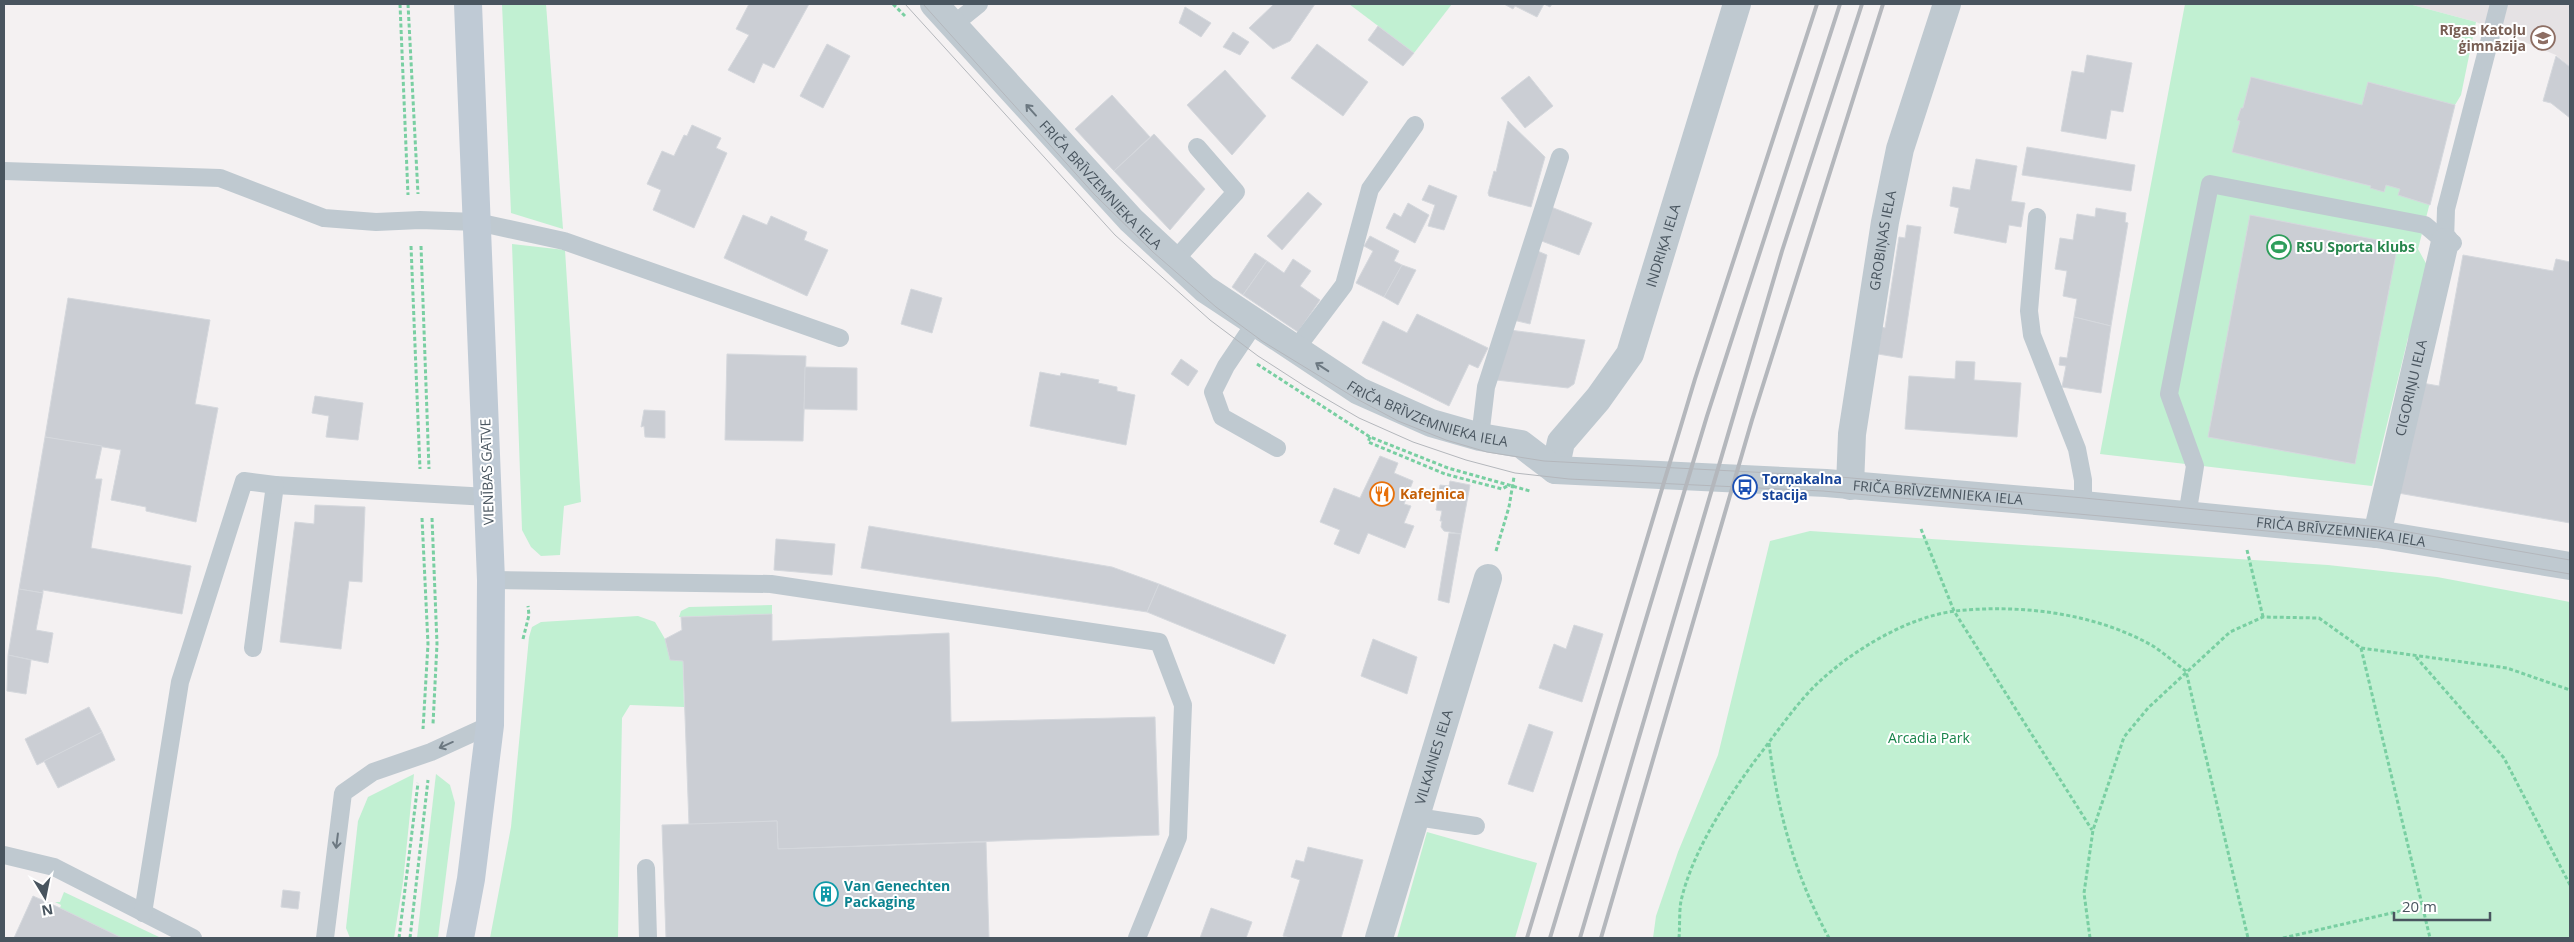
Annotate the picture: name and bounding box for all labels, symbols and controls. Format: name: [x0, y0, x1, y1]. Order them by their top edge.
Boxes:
place label: Rīgas Katoļu ģimnāzija: [2440, 20, 2526, 55]
school or university icon: Rīgas Katoļu ģimnāzija: [2530, 25, 2556, 51]
one-way arrow: [1025, 104, 1037, 117]
street label: FRIČA BRĪVZEMNIEKA IELA: [1036, 116, 1166, 253]
street label: GROBIŅAS IELA: [1864, 188, 1900, 292]
street label: INDRIĶA IELA: [1641, 201, 1684, 289]
sports icon: RSU Sporta klubs: [2266, 234, 2292, 260]
place label: RSU Sporta klubs: [2296, 237, 2415, 256]
street label: CIGORIŅU IELA: [2390, 337, 2431, 438]
one-way arrow: [1315, 362, 1329, 372]
street label: FRIČA BRĪVZEMNIEKA IELA: [1344, 376, 1510, 451]
street label: VIENĪBAS GATVE: [475, 418, 498, 526]
place label: Torņakalna stacija: [1762, 469, 1842, 504]
bus stop icon: Torņakalna stacija: [1732, 474, 1758, 500]
street label: FRIČA BRĪVZEMNIEKA IELA: [1852, 475, 2024, 509]
restaurant icon: Kafejnica: [1369, 481, 1395, 507]
place label: Kafejnica: [1400, 484, 1465, 503]
street label: FRIČA BRĪVZEMNIEKA IELA: [2255, 512, 2427, 551]
street label: VILKAINES IELA: [1410, 707, 1457, 807]
park label: Arcadia Park: [1888, 728, 1971, 747]
one-way arrow: [439, 741, 454, 750]
one-way arrow: [332, 833, 342, 849]
north arrow: [20, 872, 70, 922]
place label: Van Genechten Packaging: [844, 876, 950, 911]
building icon: Van Genechten Packaging: [813, 881, 839, 907]
scale bar: [2394, 890, 2490, 922]
text: 20 m: [2402, 896, 2437, 916]
text: N: [40, 900, 55, 921]

